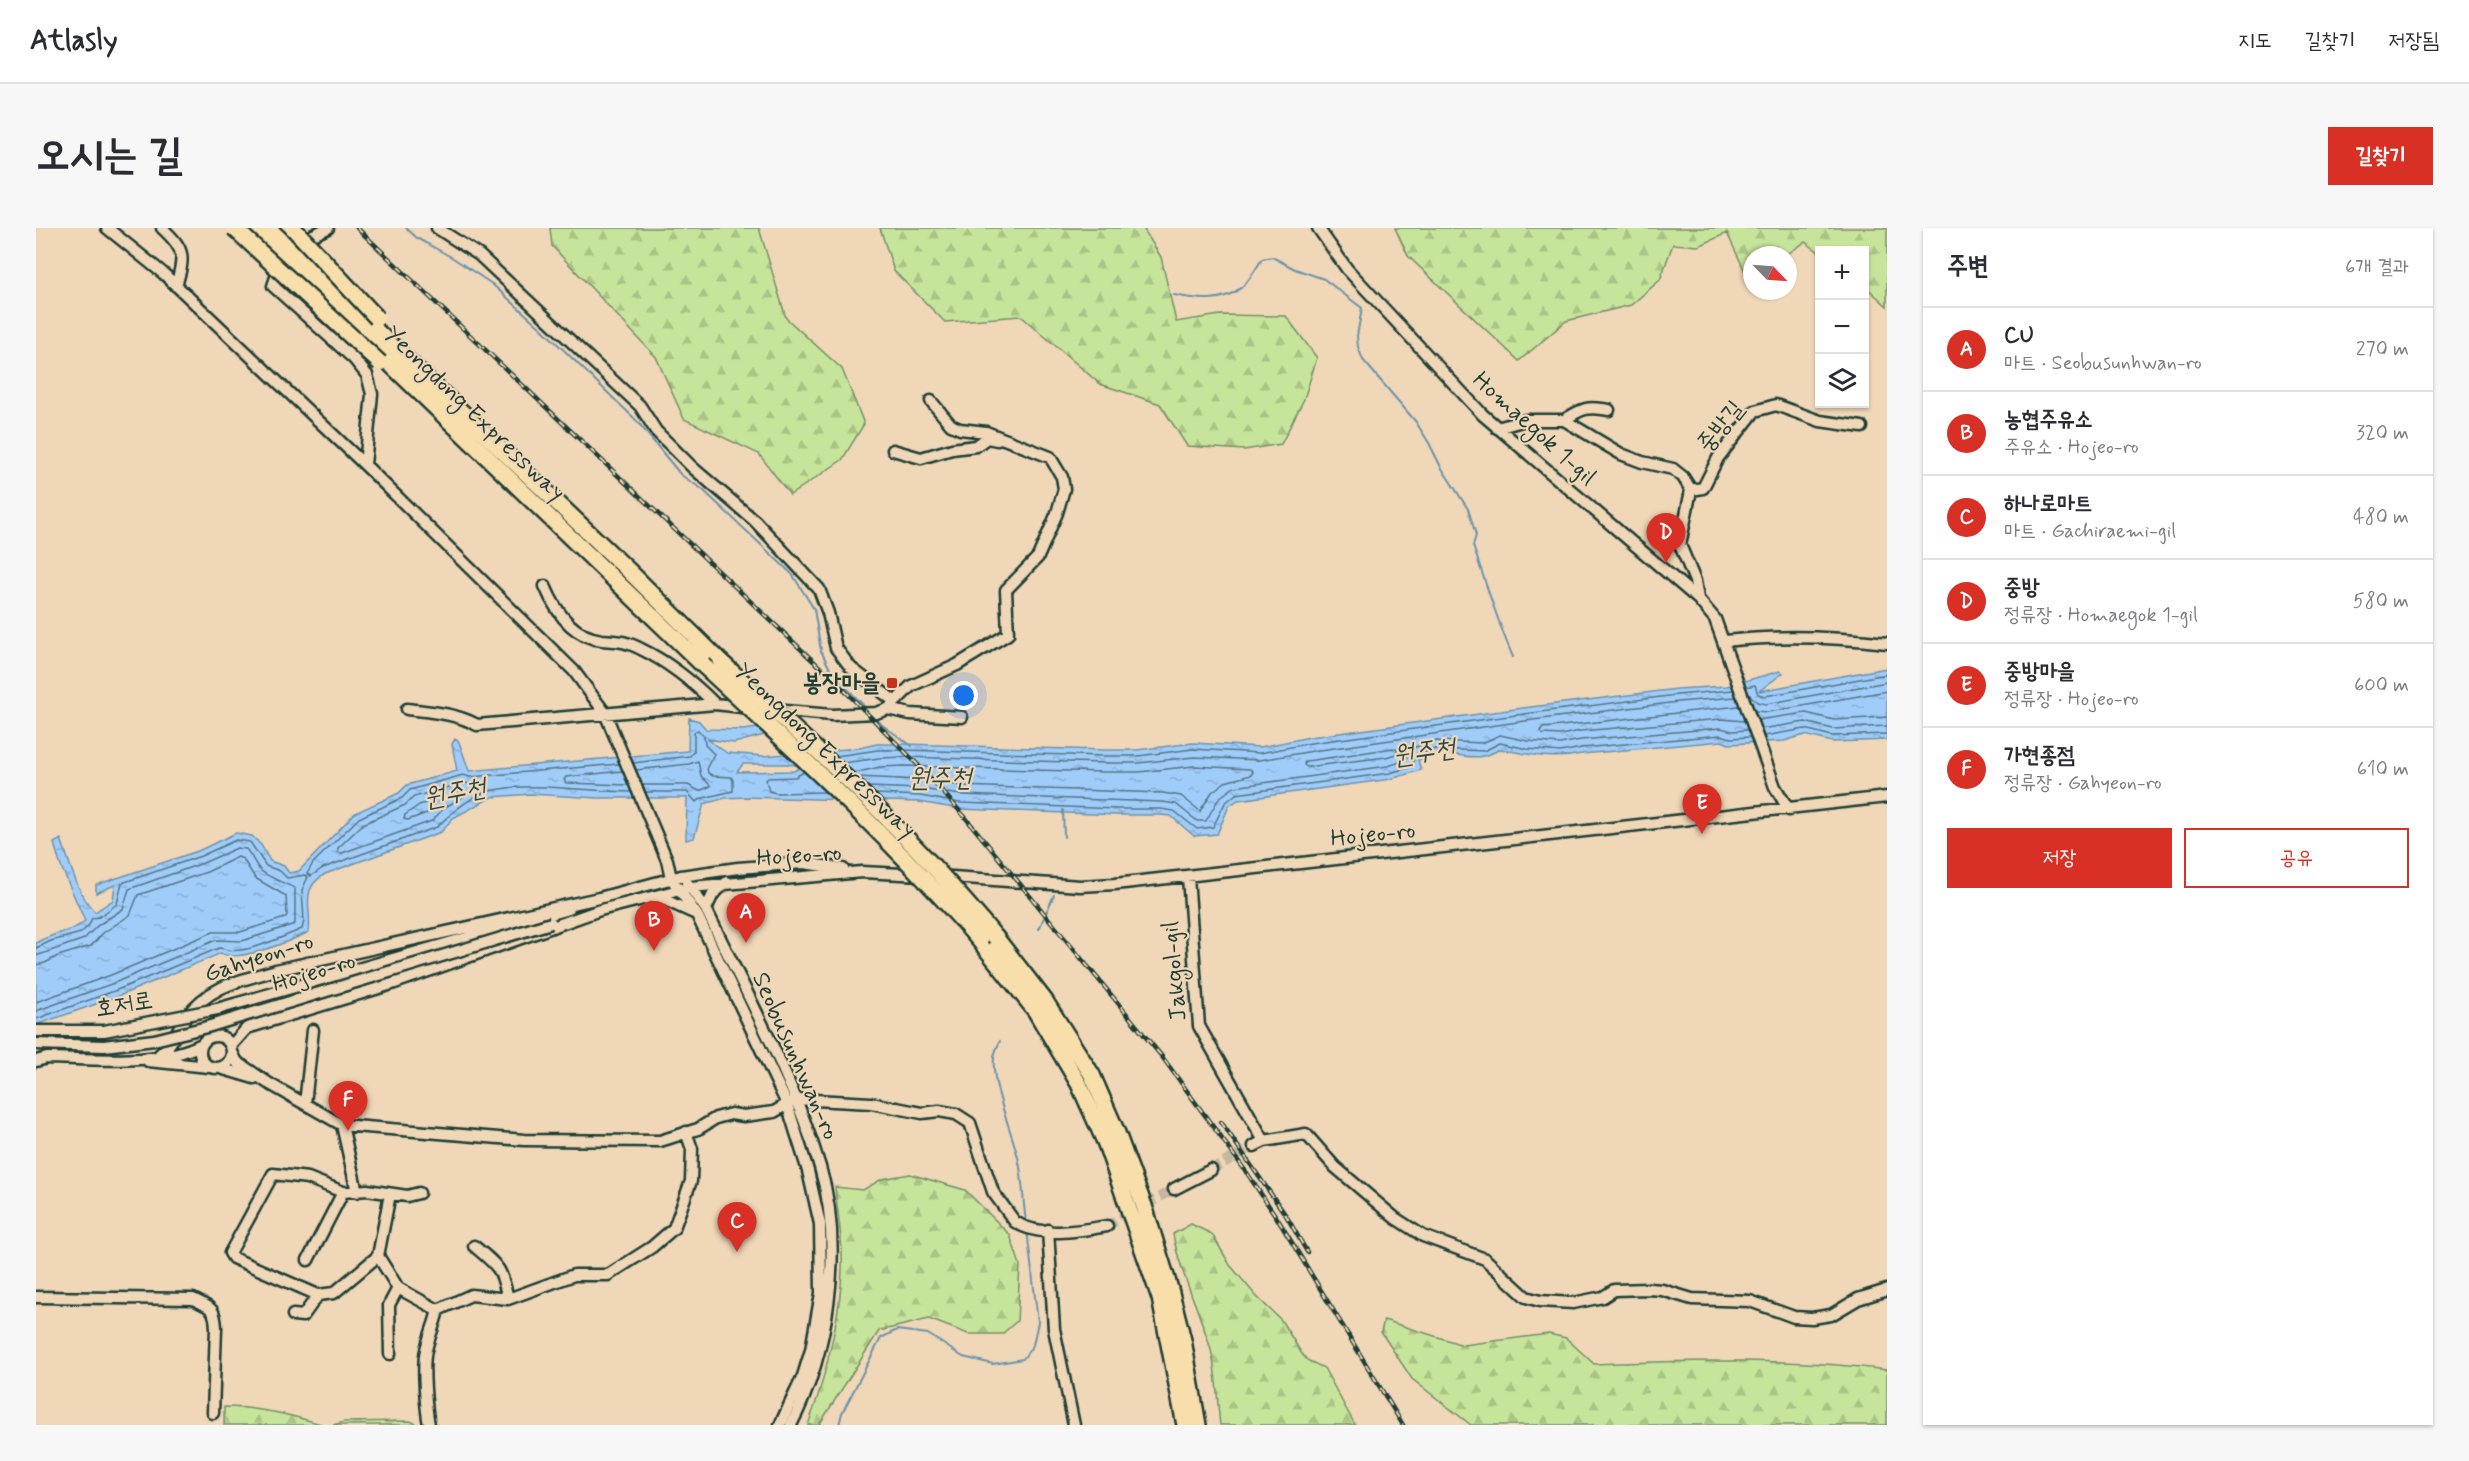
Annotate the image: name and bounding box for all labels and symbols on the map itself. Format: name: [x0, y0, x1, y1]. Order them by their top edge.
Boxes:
north arrow: [1743, 246, 1797, 300]
street label: Yeongdong Expressway: [375, 319, 571, 510]
street label: Homaegok 1-gil: [1464, 365, 1603, 494]
street label: 중방길: [1691, 395, 1751, 459]
pin: D: [1646, 514, 1686, 563]
street label: Yeongdong Expressway: [726, 656, 922, 847]
place label: 봉장마을: [803, 668, 880, 699]
marker: 봉장마을: [885, 676, 899, 690]
your location: [949, 681, 978, 710]
water label: 원주천: [1391, 731, 1460, 774]
water label: 원주천: [909, 762, 974, 796]
water label: 원주천: [421, 771, 492, 817]
pin: E: [1682, 784, 1722, 834]
street label: Hojeo-ro: [1329, 815, 1417, 855]
street label: Hojeo-ro: [755, 838, 843, 874]
pin: A: [726, 894, 766, 943]
pin: B: [634, 902, 674, 951]
street label: Jakgol-gil: [1155, 920, 1197, 1022]
street label: Gahyeon-ro: [201, 926, 317, 990]
street label: Hojeo-ro: [269, 946, 359, 1000]
street label: Seobusunhwan-ro: [744, 967, 846, 1145]
street label: 호저로: [93, 985, 155, 1025]
pin: F: [328, 1082, 368, 1131]
pin: C: [718, 1202, 756, 1252]

